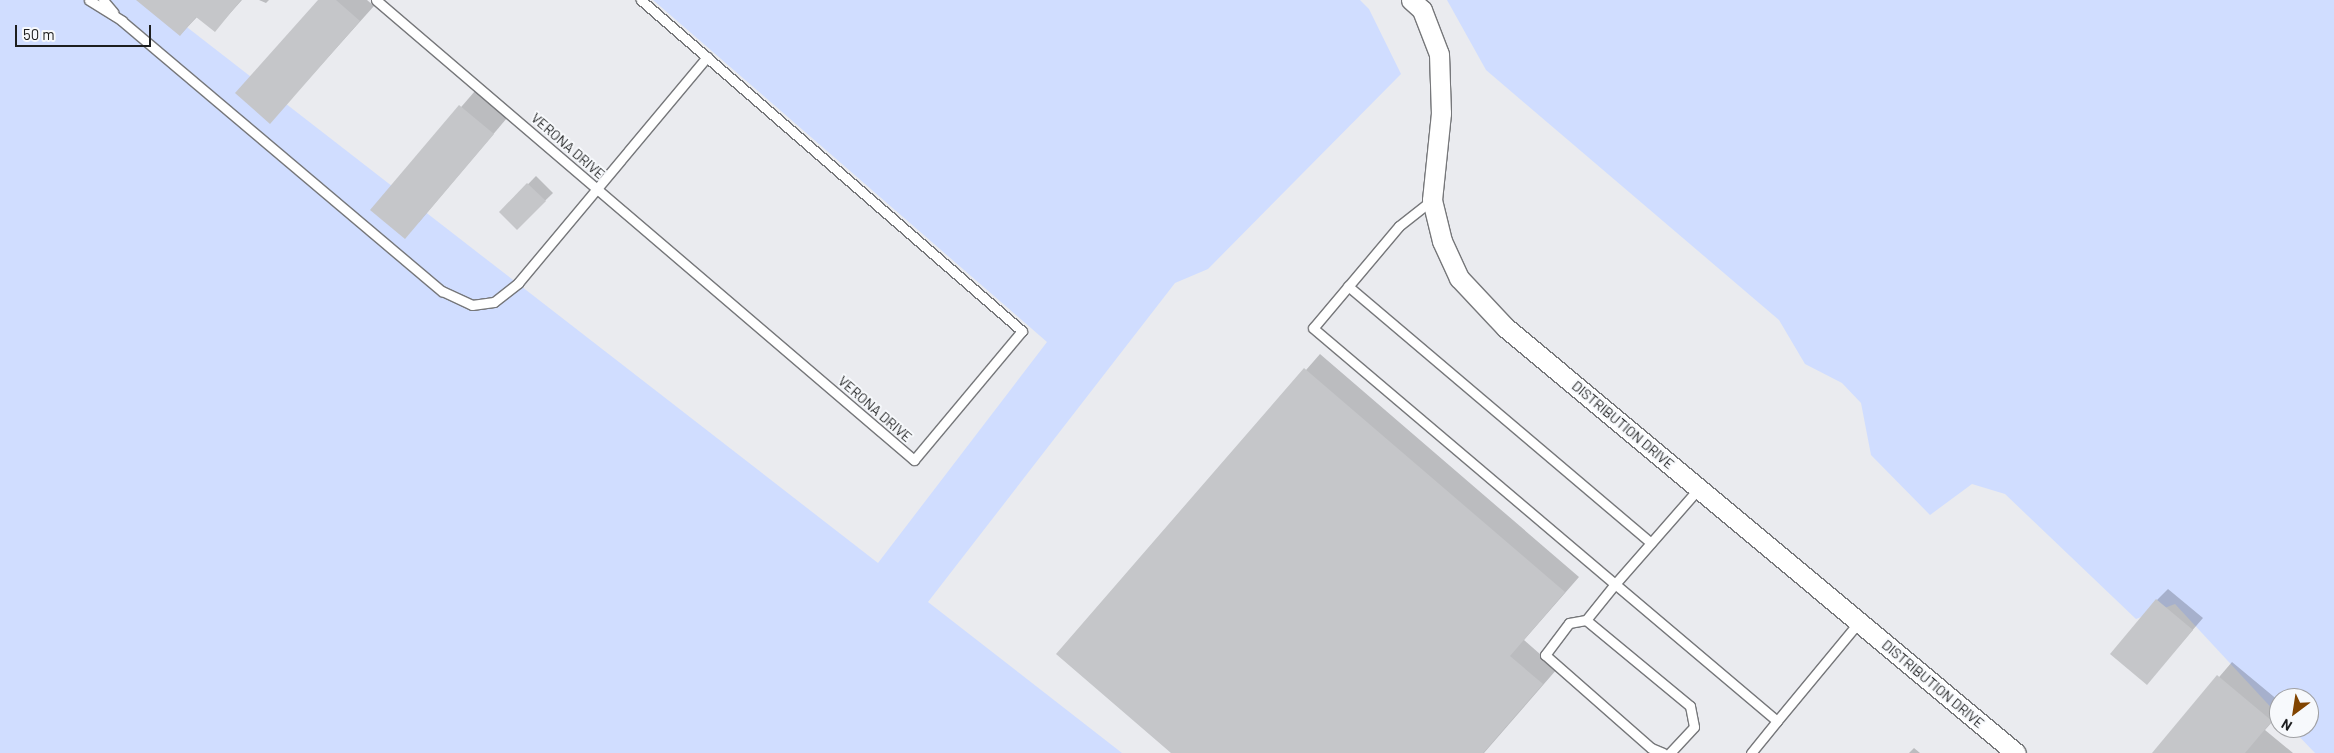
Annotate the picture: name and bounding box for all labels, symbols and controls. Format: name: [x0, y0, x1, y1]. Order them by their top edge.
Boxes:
scale bar: [18, 15, 154, 47]
text: 50 m: [23, 25, 55, 43]
street label: VERONA DRIVE: [528, 110, 608, 182]
street label: VERONA DRIVE: [835, 373, 915, 445]
street label: DISTRIBUTION DRIVE: [1569, 377, 1677, 473]
street label: DISTRIBUTION DRIVE: [1879, 636, 1987, 732]
north arrow: [2269, 688, 2319, 738]
text: N: [2278, 716, 2295, 735]

